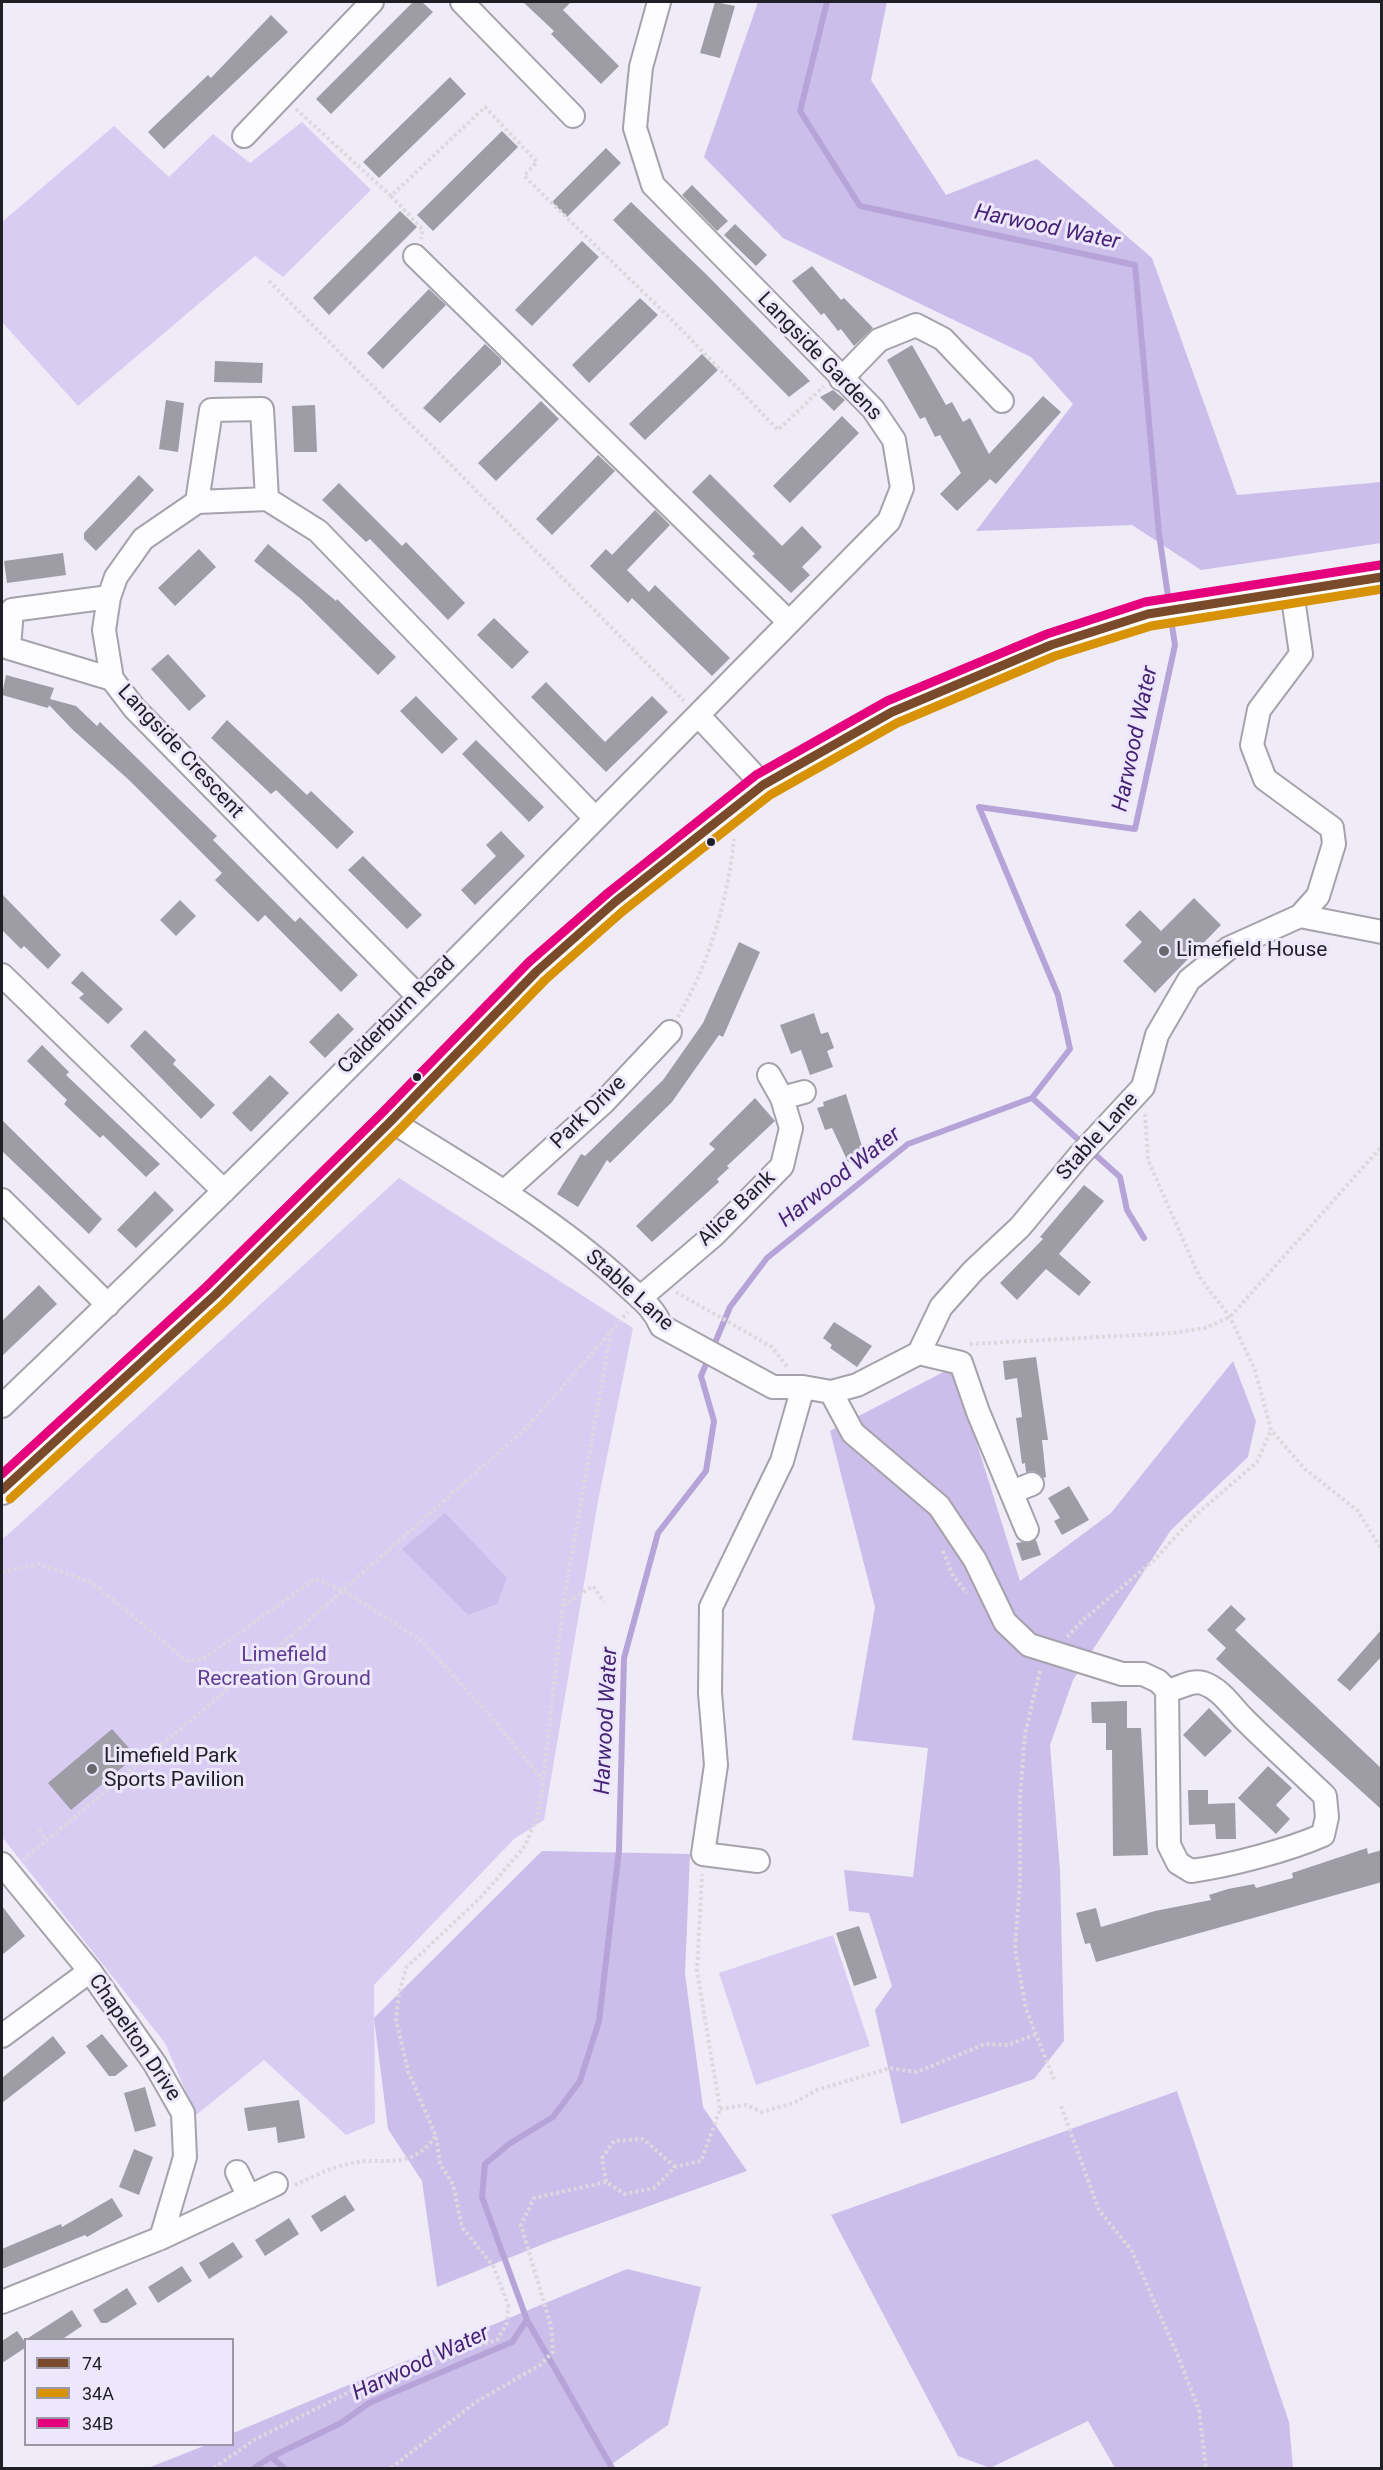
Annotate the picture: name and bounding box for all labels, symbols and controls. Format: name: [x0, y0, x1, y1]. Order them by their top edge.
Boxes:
water label: Harwood Water: [972, 200, 1122, 256]
street label: Langside Gardens: [751, 288, 887, 426]
water label: Harwood Water: [1108, 664, 1164, 814]
street label: Langside Crescent: [112, 680, 248, 824]
unlabelled marker: [705, 836, 717, 848]
place label: Limefield House: [1176, 938, 1327, 964]
marker: Limefield House: [1157, 944, 1171, 958]
street label: Calderburn Road: [333, 952, 461, 1080]
unlabelled marker: [411, 1071, 423, 1083]
street label: Park Drive: [546, 1071, 632, 1155]
street label: Stable Lane: [1052, 1088, 1144, 1186]
water label: Harwood Water: [774, 1122, 906, 1234]
street label: Alice Bank: [693, 1166, 781, 1252]
street label: Stable Lane: [580, 1245, 678, 1337]
park label: Limefield Recreation Ground: [197, 1643, 371, 1693]
water label: Harwood Water: [590, 1647, 624, 1795]
place label: Limefield Park Sports Pavilion: [104, 1744, 244, 1794]
marker: Limefield Park Sports Pavilion: [85, 1762, 99, 1776]
street label: Chapelton Drive: [82, 1970, 186, 2106]
water label: Harwood Water: [348, 2321, 494, 2407]
legend: [24, 2338, 234, 2446]
text: 74: [82, 2353, 102, 2374]
text: 34A: [82, 2383, 114, 2404]
text: 34B: [82, 2413, 113, 2434]

